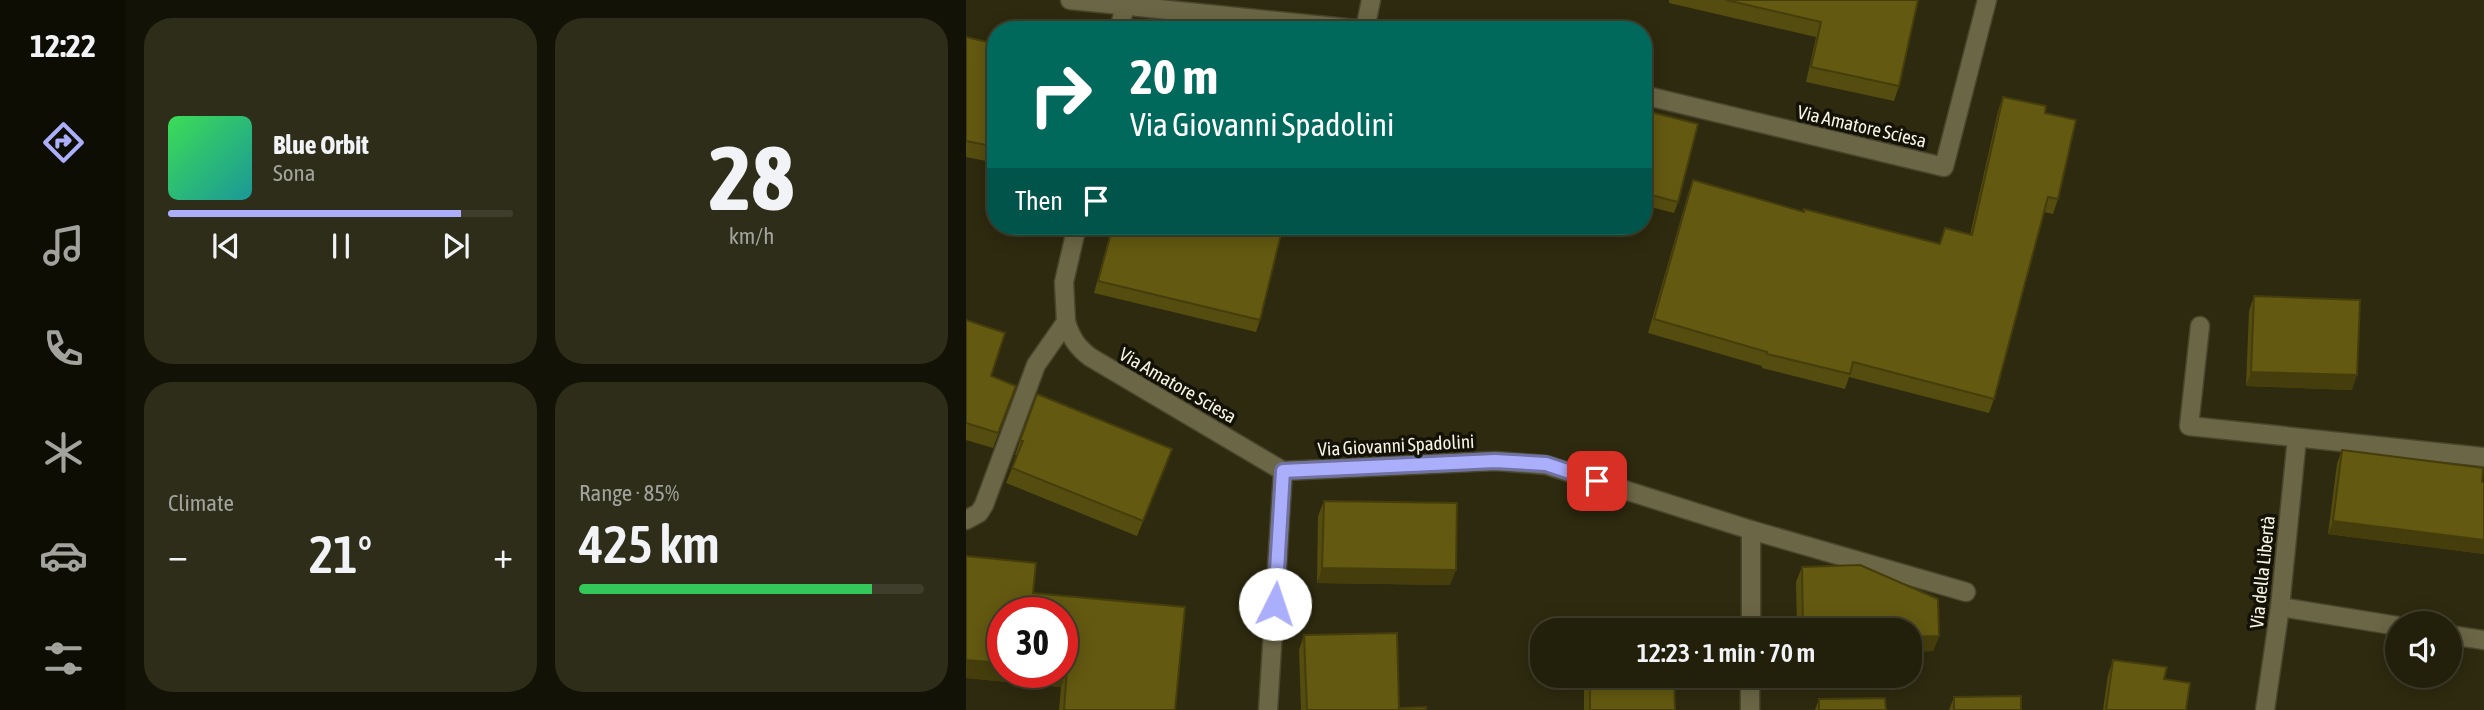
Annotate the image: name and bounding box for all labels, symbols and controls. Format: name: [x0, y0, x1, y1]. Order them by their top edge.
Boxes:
text: 12:22: [30, 27, 96, 64]
text: 20 m: [1130, 48, 1218, 104]
icon: right: [1015, 49, 1106, 140]
street label: Via Amatore Sciesa: [1795, 100, 1929, 152]
text: Via Giovanni Spadolini: [1130, 106, 1394, 143]
icon: directions: [39, 118, 88, 167]
text: 28: [709, 125, 794, 229]
text: Blue Orbit: [273, 130, 369, 160]
text: Sona: [273, 160, 315, 186]
icon: arrive: [1077, 182, 1115, 220]
text: Then: [1015, 186, 1063, 216]
icon: music: [39, 221, 88, 270]
text: km/h: [729, 223, 774, 249]
icon: previous: [207, 227, 245, 265]
icon: pause: [322, 227, 360, 265]
icon: next: [437, 227, 475, 265]
icon: phone: [39, 324, 88, 373]
street label: Via Amatore Sciesa: [1116, 343, 1240, 427]
icon: climate: [39, 428, 88, 477]
street label: Via Giovanni Spadolini: [1317, 430, 1475, 460]
pin: [1567, 451, 1627, 511]
icon: arrive: [1578, 462, 1616, 500]
text: Range · 85%: [579, 480, 679, 506]
text: Climate: [168, 490, 234, 516]
text: 425 km: [579, 514, 720, 574]
street label: Via della Libertà: [2245, 514, 2279, 630]
text: 21°: [309, 524, 372, 584]
icon: car: [39, 531, 88, 580]
text: −: [168, 533, 188, 576]
text: +: [493, 533, 513, 576]
position arrow: [1238, 567, 1312, 641]
speed limit sign: 30: [987, 597, 1078, 688]
map controls: [2385, 611, 2462, 688]
button: sound: [2385, 611, 2462, 688]
icon: filters: [39, 634, 88, 683]
text: 12:23 · 1 min · 70 m: [1637, 638, 1815, 668]

